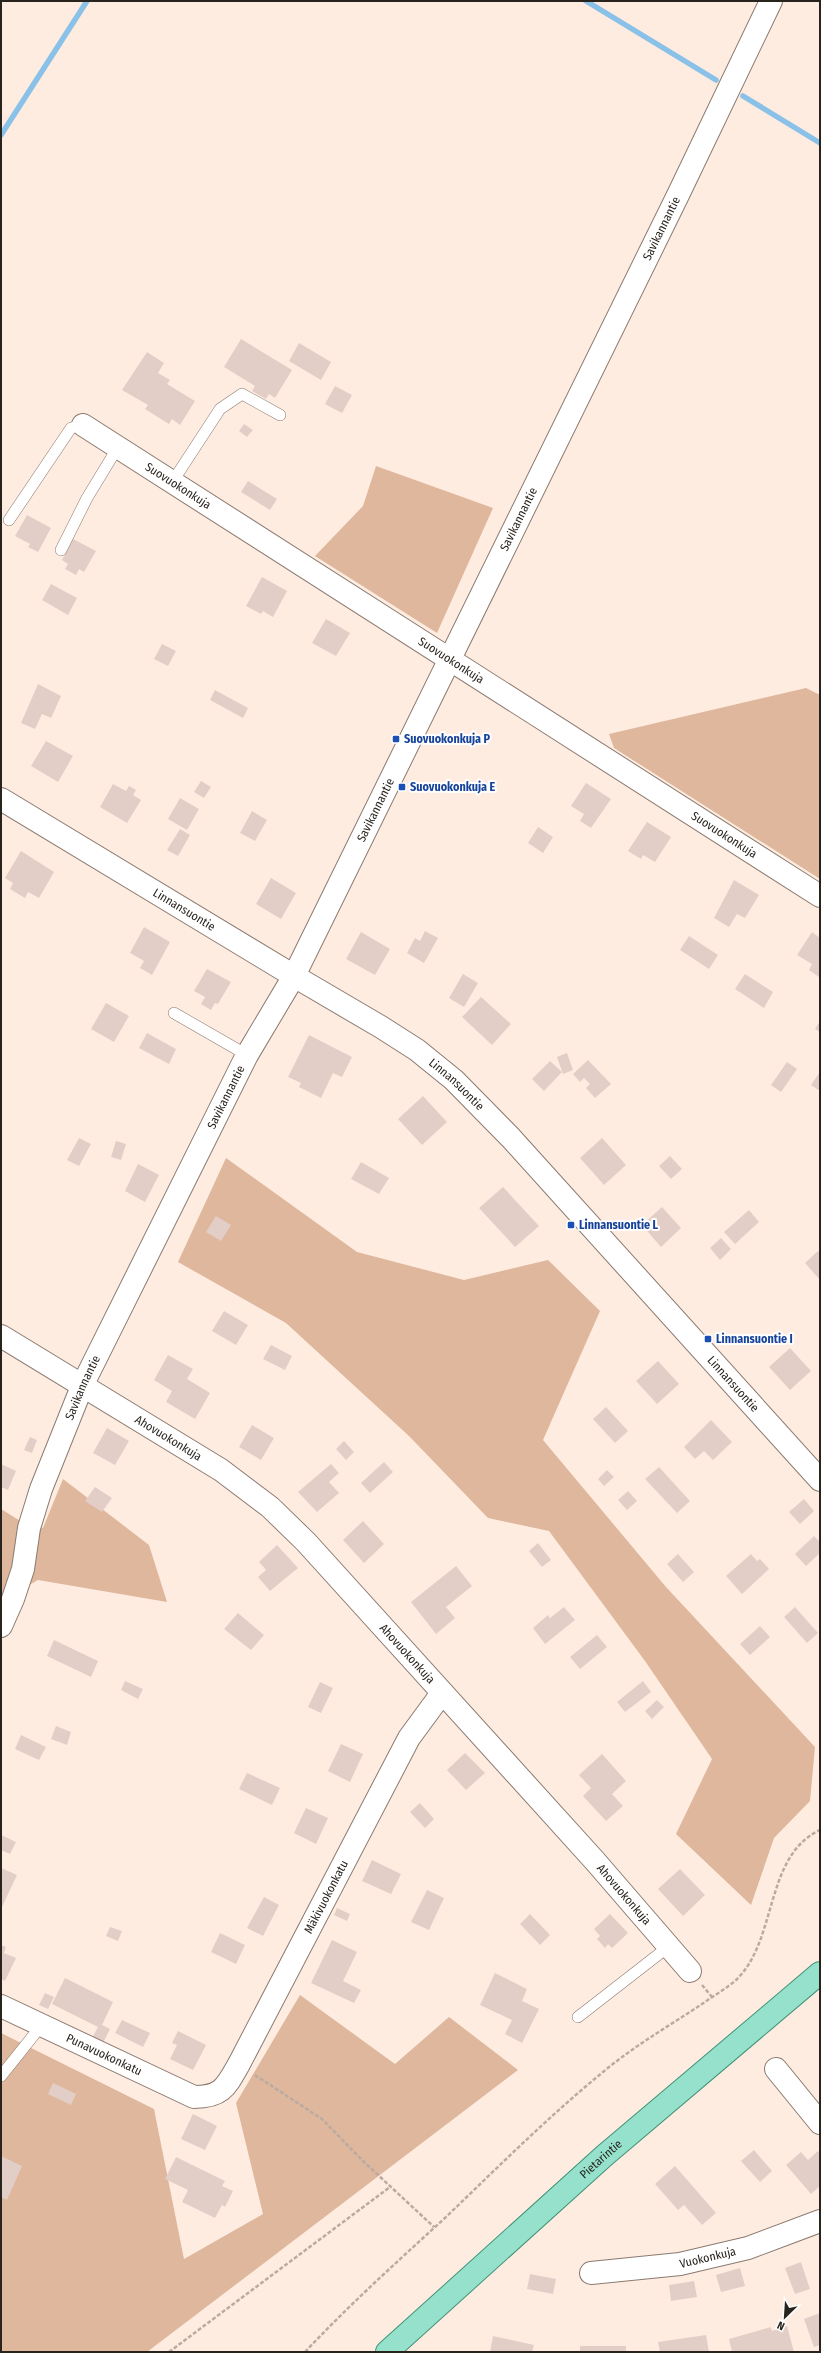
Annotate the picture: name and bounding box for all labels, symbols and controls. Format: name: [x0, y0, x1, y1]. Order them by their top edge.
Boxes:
street label: Savikannantie: [640, 194, 683, 263]
street label: Suovuokonkuja: [143, 460, 214, 512]
street label: Savikannantie: [497, 485, 540, 553]
street label: Suovuokonkuja: [416, 634, 487, 687]
place label: Suovuokonkuja P: [404, 732, 490, 746]
marker: Suovuokonkuja P: [391, 734, 401, 744]
street label: Savikannantie: [354, 776, 397, 844]
place label: Suovuokonkuja E: [410, 780, 495, 794]
marker: Suovuokonkuja E: [397, 782, 407, 792]
street label: Suovuokonkuja: [689, 809, 760, 861]
street label: Linnansuontie: [151, 886, 218, 934]
street label: Linnansuontie: [426, 1055, 487, 1113]
street label: Savikannantie: [204, 1063, 248, 1131]
place label: Linnansuontie L: [579, 1218, 659, 1232]
marker: Linnansuontie L: [566, 1220, 576, 1230]
place label: Linnansuontie I: [716, 1332, 793, 1346]
marker: Linnansuontie I: [703, 1334, 713, 1344]
street label: Savikannantie: [62, 1353, 103, 1422]
street label: Linnansuontie: [705, 1353, 762, 1415]
street label: Ahovuokonkuja: [132, 1412, 204, 1464]
street label: Ahovuokonkuja: [377, 1621, 438, 1687]
street label: Mäkivuokonkatu: [301, 1858, 351, 1936]
street label: Ahovuokonkuja: [594, 1861, 654, 1928]
street label: Punavuokonkatu: [64, 2031, 144, 2078]
street label: Pietarintie: [577, 2137, 625, 2181]
street label: Vuokonkuja: [678, 2244, 737, 2271]
north arrow: [765, 2297, 805, 2337]
text: N: [775, 2318, 787, 2333]

